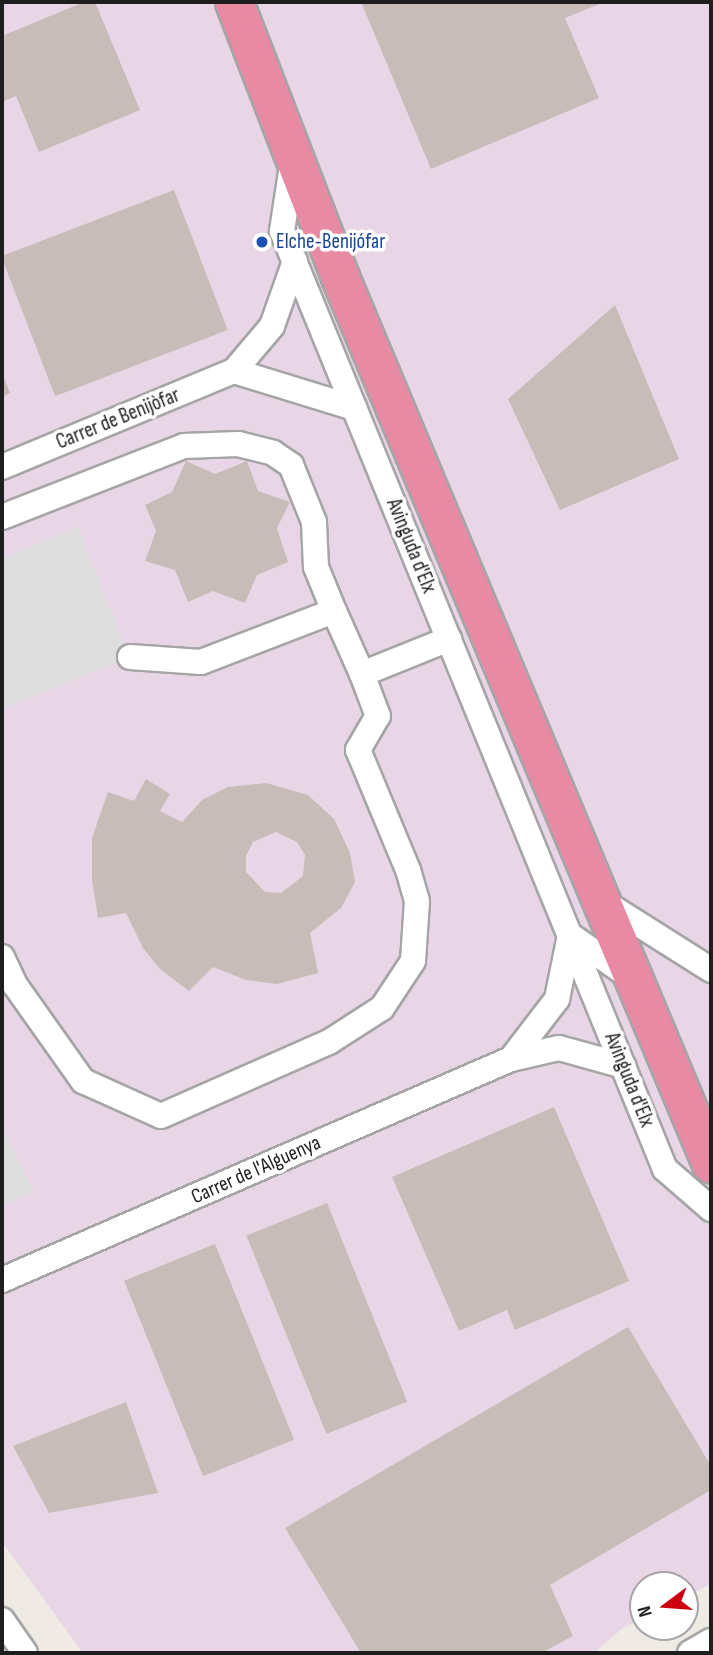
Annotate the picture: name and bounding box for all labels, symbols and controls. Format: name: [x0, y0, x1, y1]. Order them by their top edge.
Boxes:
place label: Elche-Benijófar: [276, 229, 385, 255]
marker: Elche-Benijófar: [254, 234, 270, 250]
street label: Carrer de Benijòfar: [53, 383, 183, 455]
street label: Avinguda d'Elx: [381, 495, 441, 597]
street label: Avinguda d'Elx: [599, 1029, 659, 1131]
street label: Carrer de l'Alguenya: [187, 1130, 325, 1210]
north arrow: [629, 1571, 699, 1641]
text: N: [633, 1603, 658, 1619]

